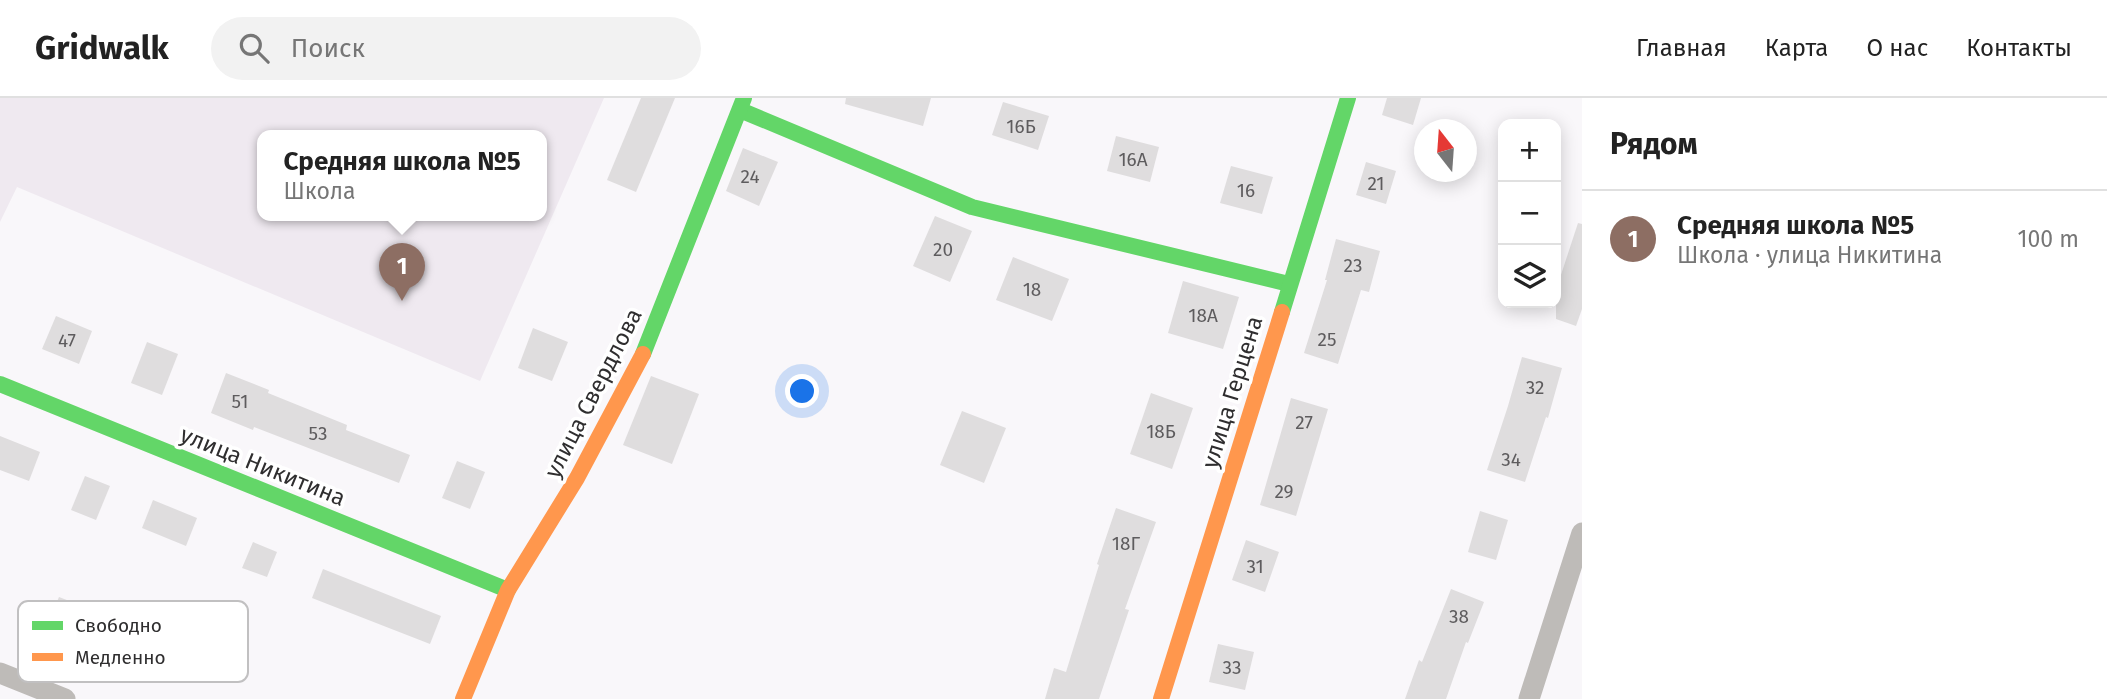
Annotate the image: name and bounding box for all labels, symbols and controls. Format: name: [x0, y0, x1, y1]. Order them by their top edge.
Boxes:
search box: [211, 17, 701, 80]
text: Gridwalk: [35, 28, 169, 68]
icon: search: [235, 29, 273, 67]
text: Поиск: [291, 33, 365, 64]
text: Главная: [1636, 34, 1727, 62]
text: Карта: [1765, 34, 1828, 62]
text: О нас: [1866, 34, 1928, 62]
text: Контакты: [1966, 34, 2072, 62]
house number: 16Б: [1006, 115, 1036, 138]
north arrow: [1414, 119, 1477, 182]
map controls: [1498, 119, 1561, 308]
button: +: [1498, 119, 1561, 182]
text: Рядом: [1610, 126, 1698, 162]
popup: [257, 130, 547, 221]
text: Средняя школа №5: [283, 146, 521, 177]
house number: 16А: [1118, 148, 1148, 171]
house number: 24: [740, 165, 760, 188]
house number: 21: [1367, 172, 1385, 195]
text: Школа: [283, 177, 355, 205]
house number: 16: [1237, 179, 1255, 202]
button: −: [1498, 182, 1561, 245]
text: Средняя школа №5: [1677, 210, 1914, 241]
text: 1: [1628, 225, 1638, 253]
text: 100 m: [2018, 225, 2079, 253]
house number: 20: [933, 238, 953, 261]
text: Школа · улица Никитина: [1677, 241, 1942, 269]
pin: 1: [379, 243, 425, 301]
button: layers: [1498, 245, 1561, 308]
house number: 23: [1344, 254, 1362, 277]
house number: 18: [1023, 278, 1041, 301]
street label: улица Свердлова: [538, 304, 648, 482]
house number: 18А: [1188, 304, 1218, 327]
street label: улица Герцена: [1196, 313, 1268, 471]
house number: 25: [1318, 328, 1336, 351]
house number: 47: [58, 329, 76, 352]
your location: [785, 374, 819, 408]
house number: 32: [1526, 376, 1544, 399]
house number: 51: [232, 390, 248, 413]
house number: 27: [1295, 411, 1313, 434]
street label: улица Никитина: [176, 420, 350, 512]
house number: 18Б: [1146, 420, 1176, 443]
house number: 53: [309, 422, 327, 445]
house number: 34: [1501, 448, 1521, 471]
house number: 29: [1274, 480, 1294, 503]
house number: 18Г: [1112, 532, 1141, 555]
house number: 31: [1246, 555, 1264, 578]
legend: [18, 601, 248, 682]
house number: 38: [1449, 605, 1469, 628]
text: Свободно: [75, 614, 162, 637]
text: Медленно: [75, 646, 166, 669]
house number: 33: [1223, 656, 1241, 679]

